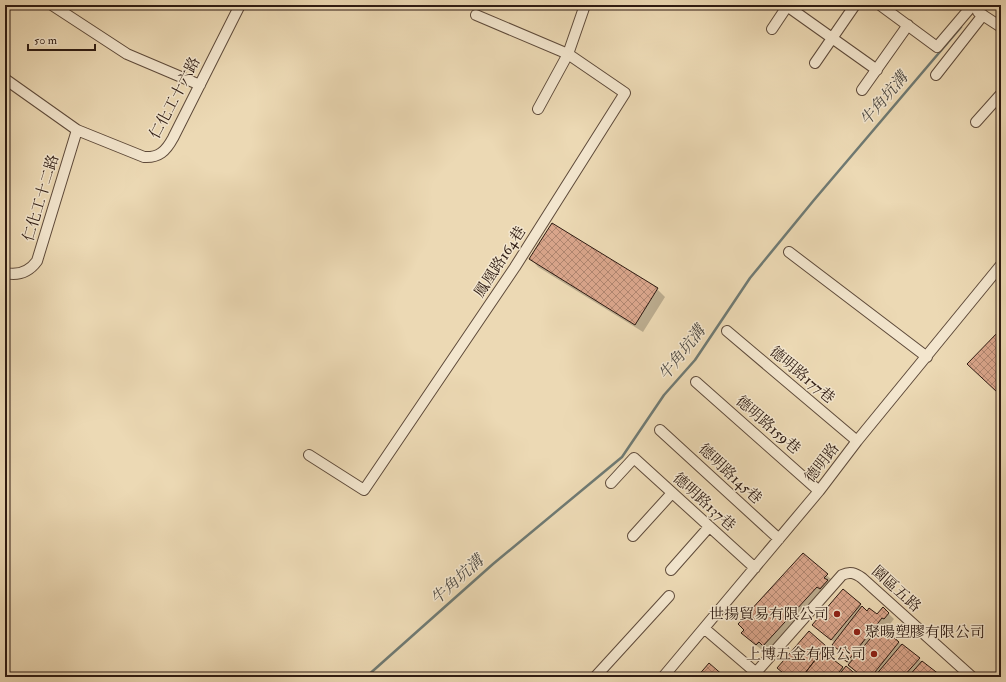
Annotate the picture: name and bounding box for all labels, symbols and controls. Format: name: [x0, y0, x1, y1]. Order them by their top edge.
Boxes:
scale bar: [28, 26, 95, 52]
text: 50 m: [34, 33, 58, 48]
street label: 仁化工十六路: [145, 54, 205, 142]
water label: 牛角坑溝: [856, 66, 914, 130]
street label: 仁化工十二路: [19, 152, 63, 244]
street label: 鳳凰路164巷: [470, 223, 530, 301]
water label: 牛角坑溝: [654, 319, 711, 384]
street label: 德明路177巷: [766, 342, 838, 408]
street label: 德明路159巷: [732, 392, 804, 458]
street label: 德明路: [801, 439, 843, 487]
street label: 德明路145巷: [694, 440, 766, 508]
street label: 德明路137巷: [669, 469, 739, 535]
water label: 牛角坑溝: [427, 549, 490, 609]
street label: 園區五路: [867, 562, 925, 616]
place label: 世揚貿易有限公司: [709, 605, 829, 624]
marker: 世揚貿易有限公司: [832, 609, 842, 619]
place label: 聚暘塑膠有限公司: [865, 623, 985, 642]
marker: 聚暘塑膠有限公司: [852, 627, 862, 637]
place label: 上博五金有限公司: [746, 645, 866, 664]
marker: 上博五金有限公司: [869, 649, 879, 659]

